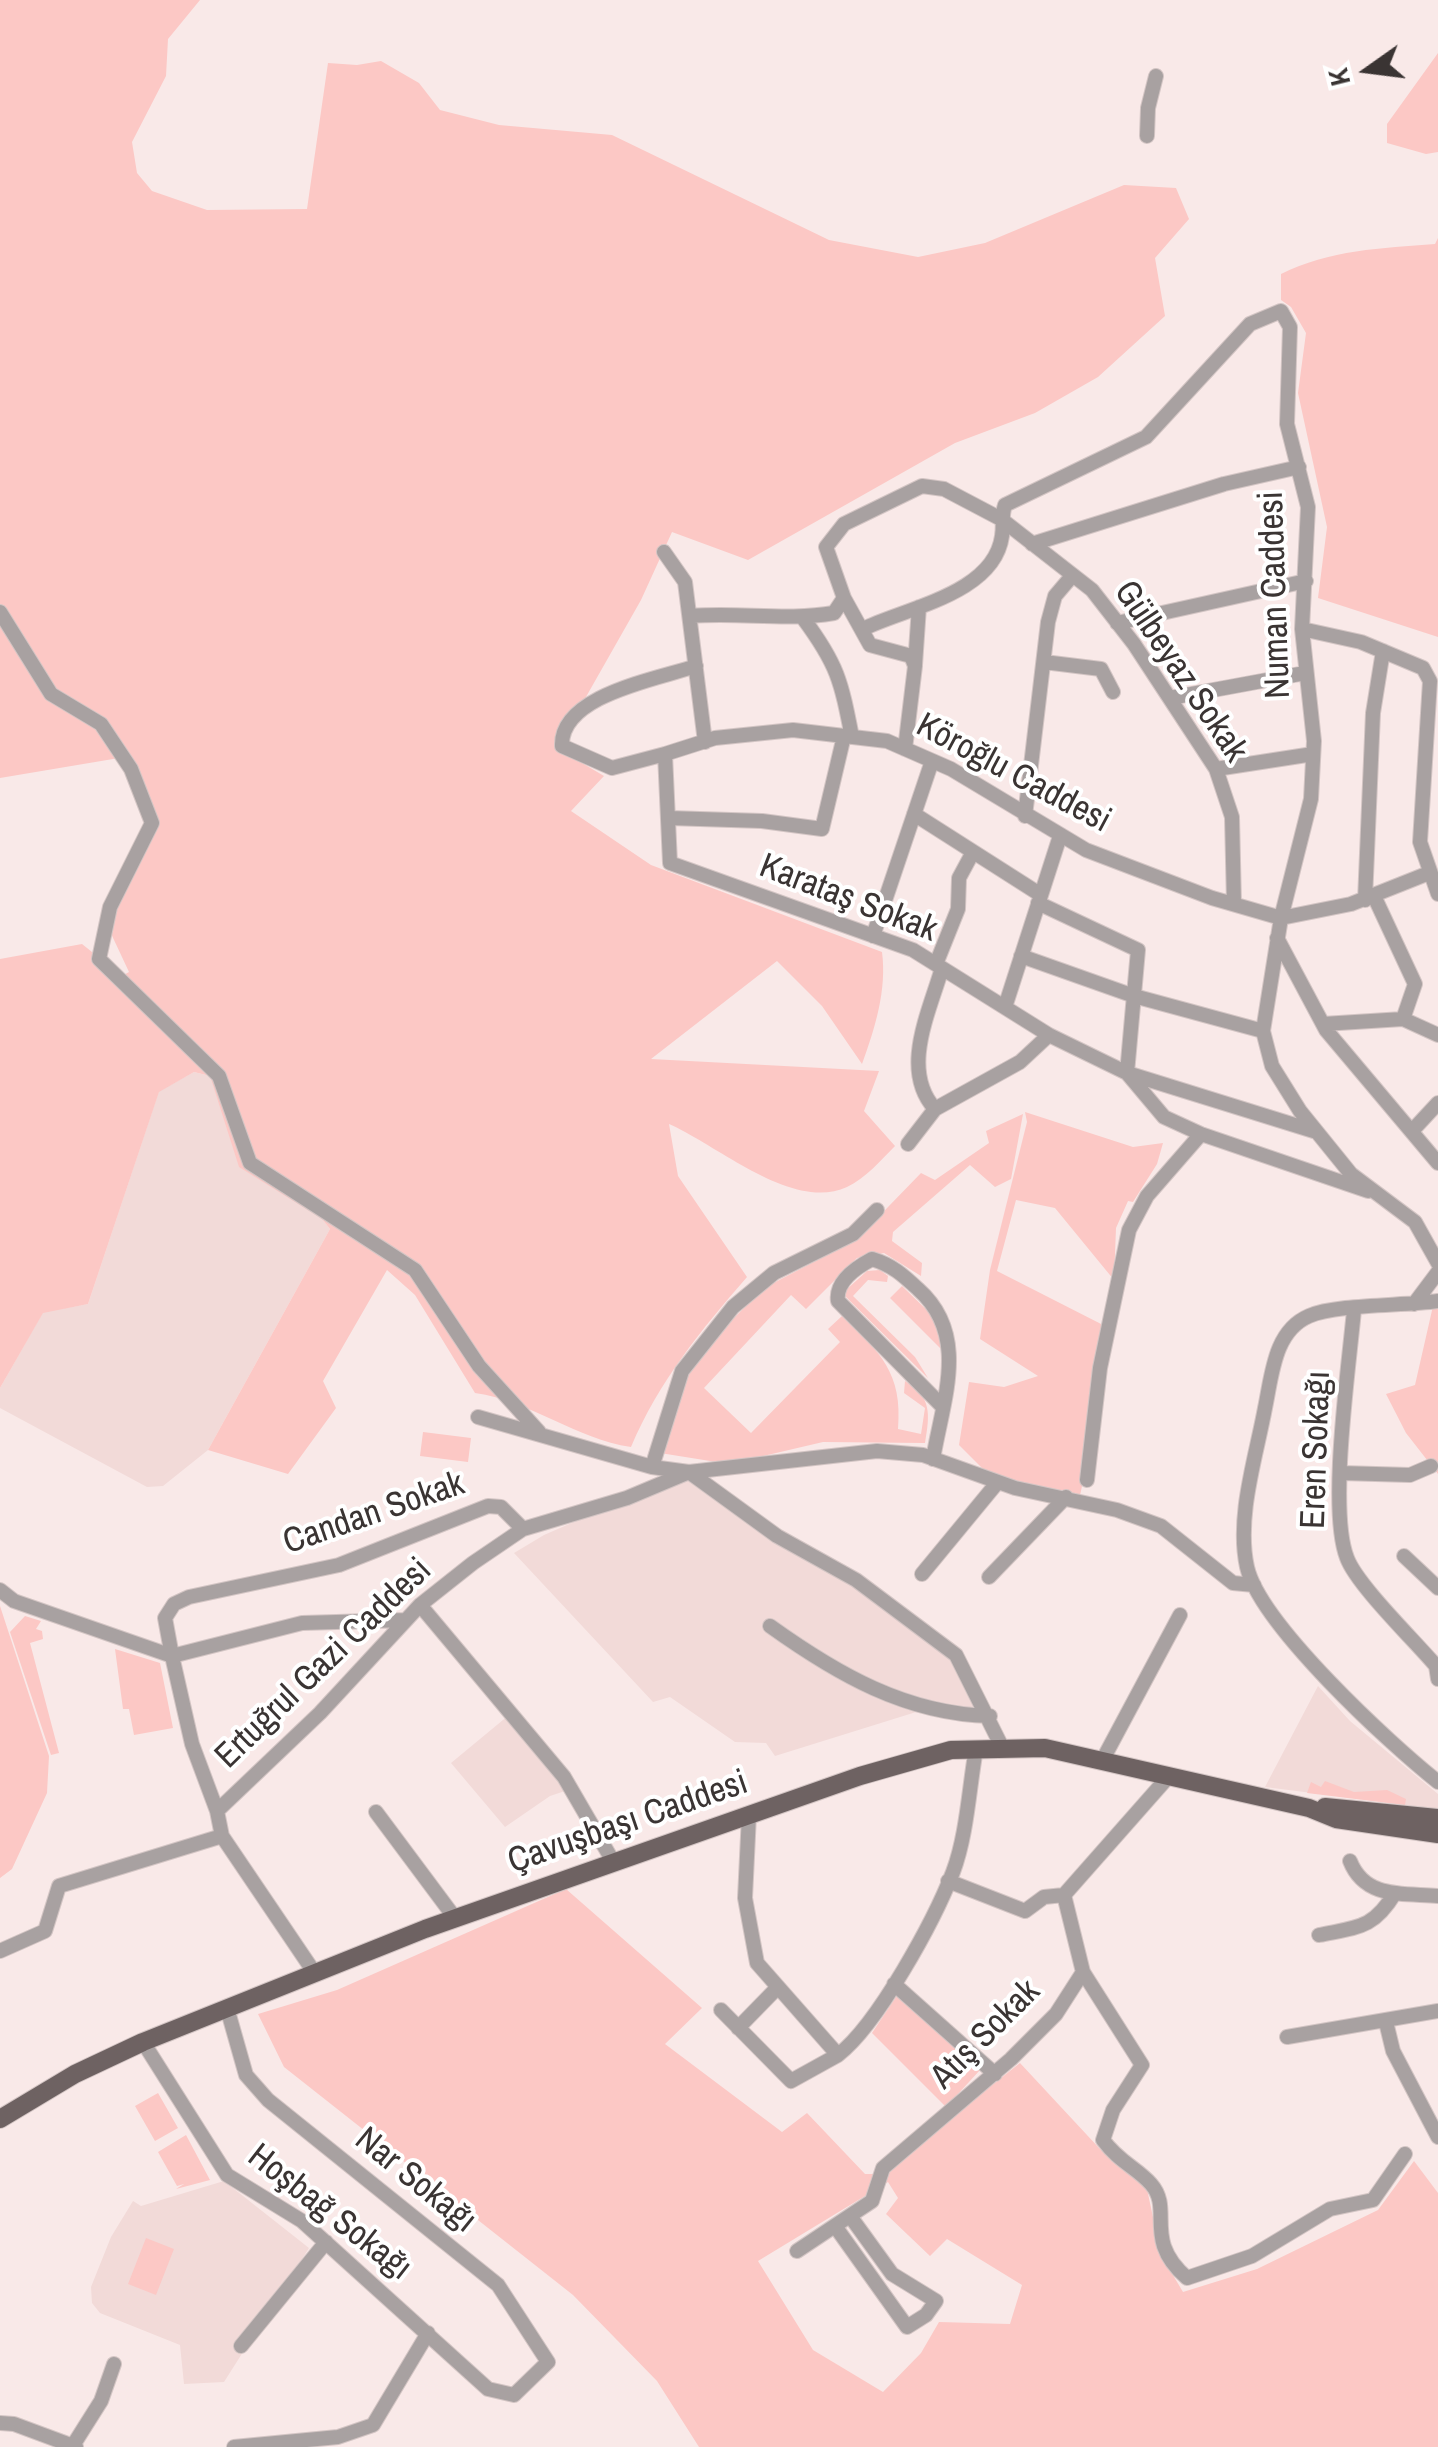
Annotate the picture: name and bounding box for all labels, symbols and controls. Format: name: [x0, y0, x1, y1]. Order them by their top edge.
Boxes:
north arrow: [1318, 20, 1418, 120]
text: K: [1318, 65, 1359, 90]
street label: Numan Caddesi: [1251, 491, 1301, 699]
street label: Gülbeyaz Sokak: [1104, 574, 1256, 770]
street label: Köroğlu Caddesi: [909, 705, 1117, 843]
street label: Karataş Sokak: [753, 846, 943, 952]
street label: Eren Sokağı: [1293, 1370, 1341, 1530]
street label: Candan Sokak: [278, 1463, 470, 1565]
street label: Ertuğrul Gazi Caddesi: [207, 1550, 441, 1778]
street label: Çavuşbaşı Caddesi: [503, 1762, 753, 1884]
street label: Atış Sokak: [923, 1972, 1049, 2098]
street label: Nar Sokağı: [346, 2120, 484, 2242]
street label: Hoşbağ Sokağı: [239, 2136, 419, 2290]

